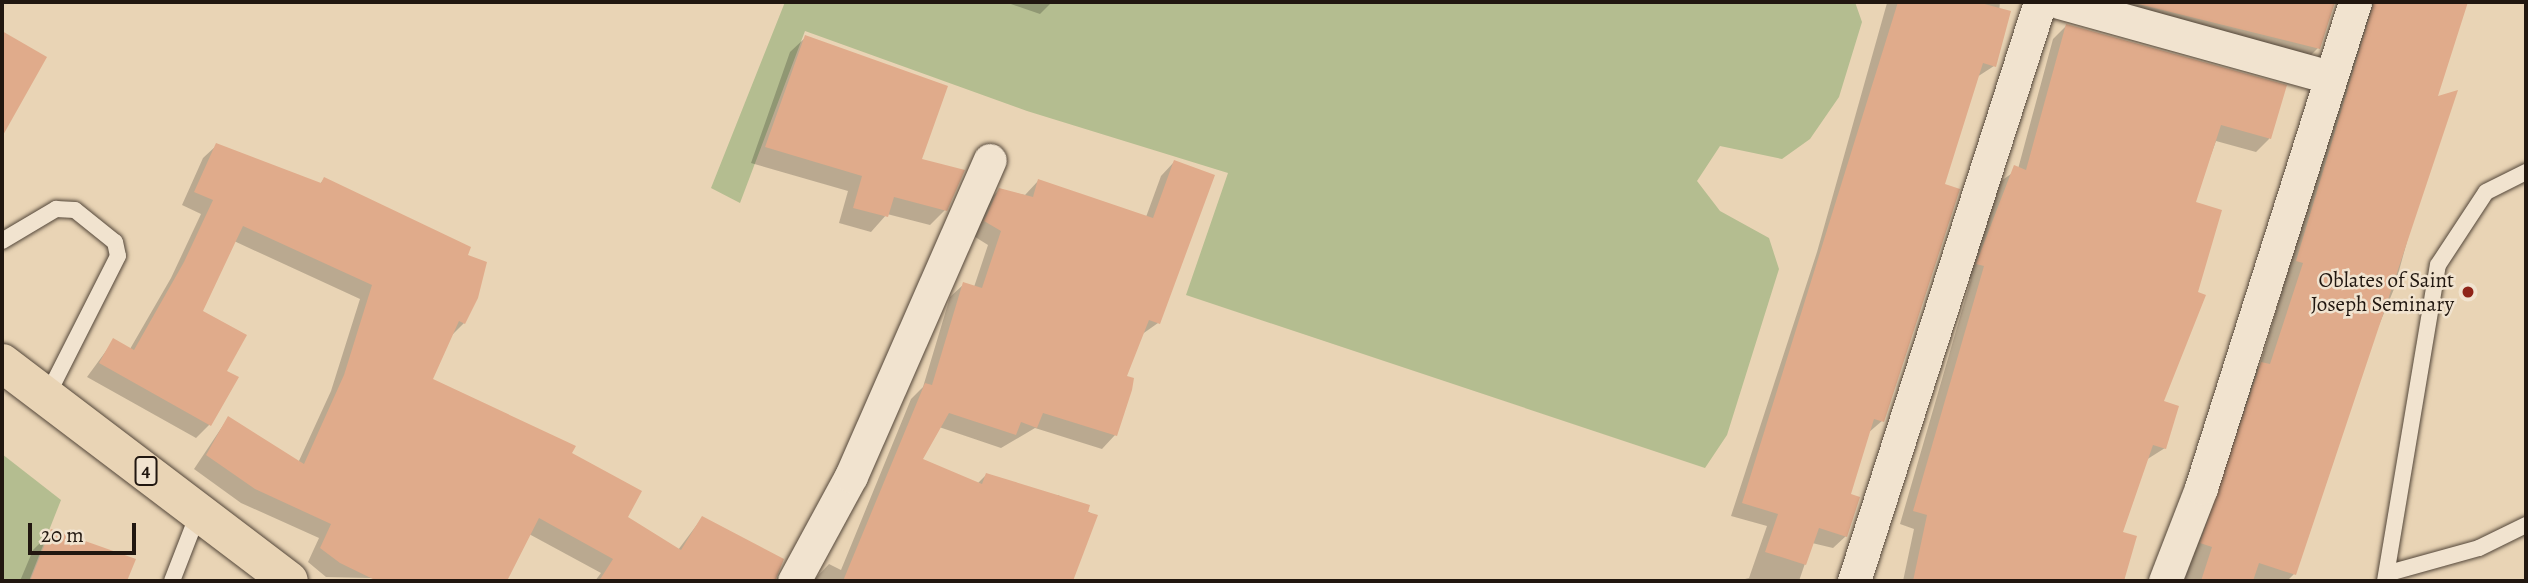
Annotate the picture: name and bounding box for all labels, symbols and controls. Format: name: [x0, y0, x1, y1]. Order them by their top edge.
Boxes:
place label: Oblates of Saint Joseph Seminary: [2311, 267, 2454, 317]
marker: Oblates of Saint Joseph Seminary: [2460, 284, 2476, 300]
road number: 4: [134, 456, 158, 486]
scale bar: [32, 510, 140, 554]
text: 20 m: [41, 521, 84, 549]

